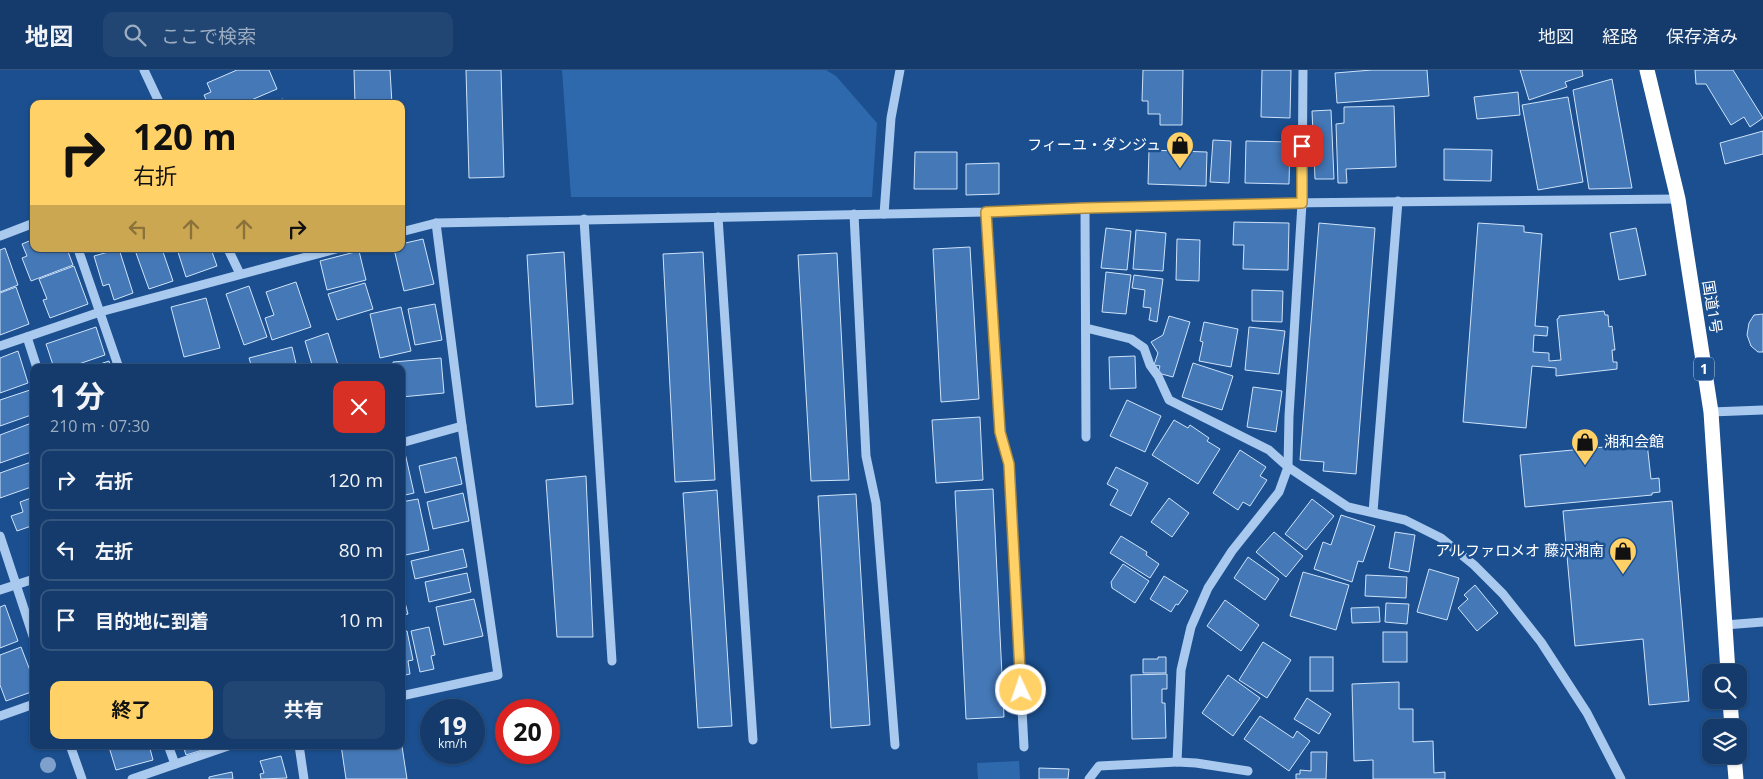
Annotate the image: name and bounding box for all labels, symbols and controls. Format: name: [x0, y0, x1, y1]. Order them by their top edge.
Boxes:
search box: [103, 12, 453, 57]
text: 地図: [25, 19, 73, 52]
icon: search: [121, 21, 149, 49]
text: ここで検索: [161, 23, 256, 49]
text: 地図: [1538, 24, 1574, 48]
text: 経路: [1602, 24, 1638, 48]
text: 保存済み: [1666, 24, 1738, 48]
text: 120 m: [133, 113, 237, 160]
icon: right: [50, 120, 115, 185]
pin: [1281, 125, 1323, 167]
shop icon: フィーユ・ダンジュ: [1165, 130, 1195, 169]
icon: arrive: [1288, 132, 1316, 160]
place label: フィーユ・ダンジュ: [1027, 134, 1161, 154]
text: 右折: [133, 160, 177, 190]
icon: left: [124, 215, 152, 243]
icon: ahead: [177, 215, 205, 243]
icon: ahead: [230, 215, 258, 243]
icon: right: [283, 215, 311, 243]
street label: 国道1号: [1699, 279, 1727, 335]
road number: 1: [1694, 358, 1714, 380]
text: 1 分: [50, 375, 105, 416]
button: close: [333, 381, 385, 433]
text: 210 m · 07:30: [50, 415, 150, 437]
shop icon: 湘和会館: [1570, 427, 1600, 466]
place label: 湘和会館: [1604, 431, 1664, 451]
icon: right: [52, 466, 80, 494]
text: 120 m: [328, 467, 383, 493]
text: 右折: [95, 468, 133, 494]
icon: left: [52, 536, 80, 564]
shop icon: アルファロメオ 藤沢湘南: [1608, 536, 1638, 575]
text: 80 m: [339, 537, 383, 563]
text: 左折: [95, 538, 133, 564]
place label: アルファロメオ 藤沢湘南: [1435, 540, 1604, 560]
icon: arrive: [52, 606, 80, 634]
text: 10 m: [339, 607, 383, 633]
text: 目的地に到着: [95, 608, 209, 634]
position arrow: [994, 663, 1046, 715]
map controls: [1702, 664, 1747, 764]
button: search: [1702, 664, 1747, 709]
button: 終了: [50, 681, 213, 739]
button: 共有: [223, 681, 385, 739]
speed limit sign: 20: [495, 699, 560, 764]
text: 19: [438, 708, 467, 742]
button: layers: [1702, 719, 1747, 764]
text: km/h: [438, 735, 467, 752]

